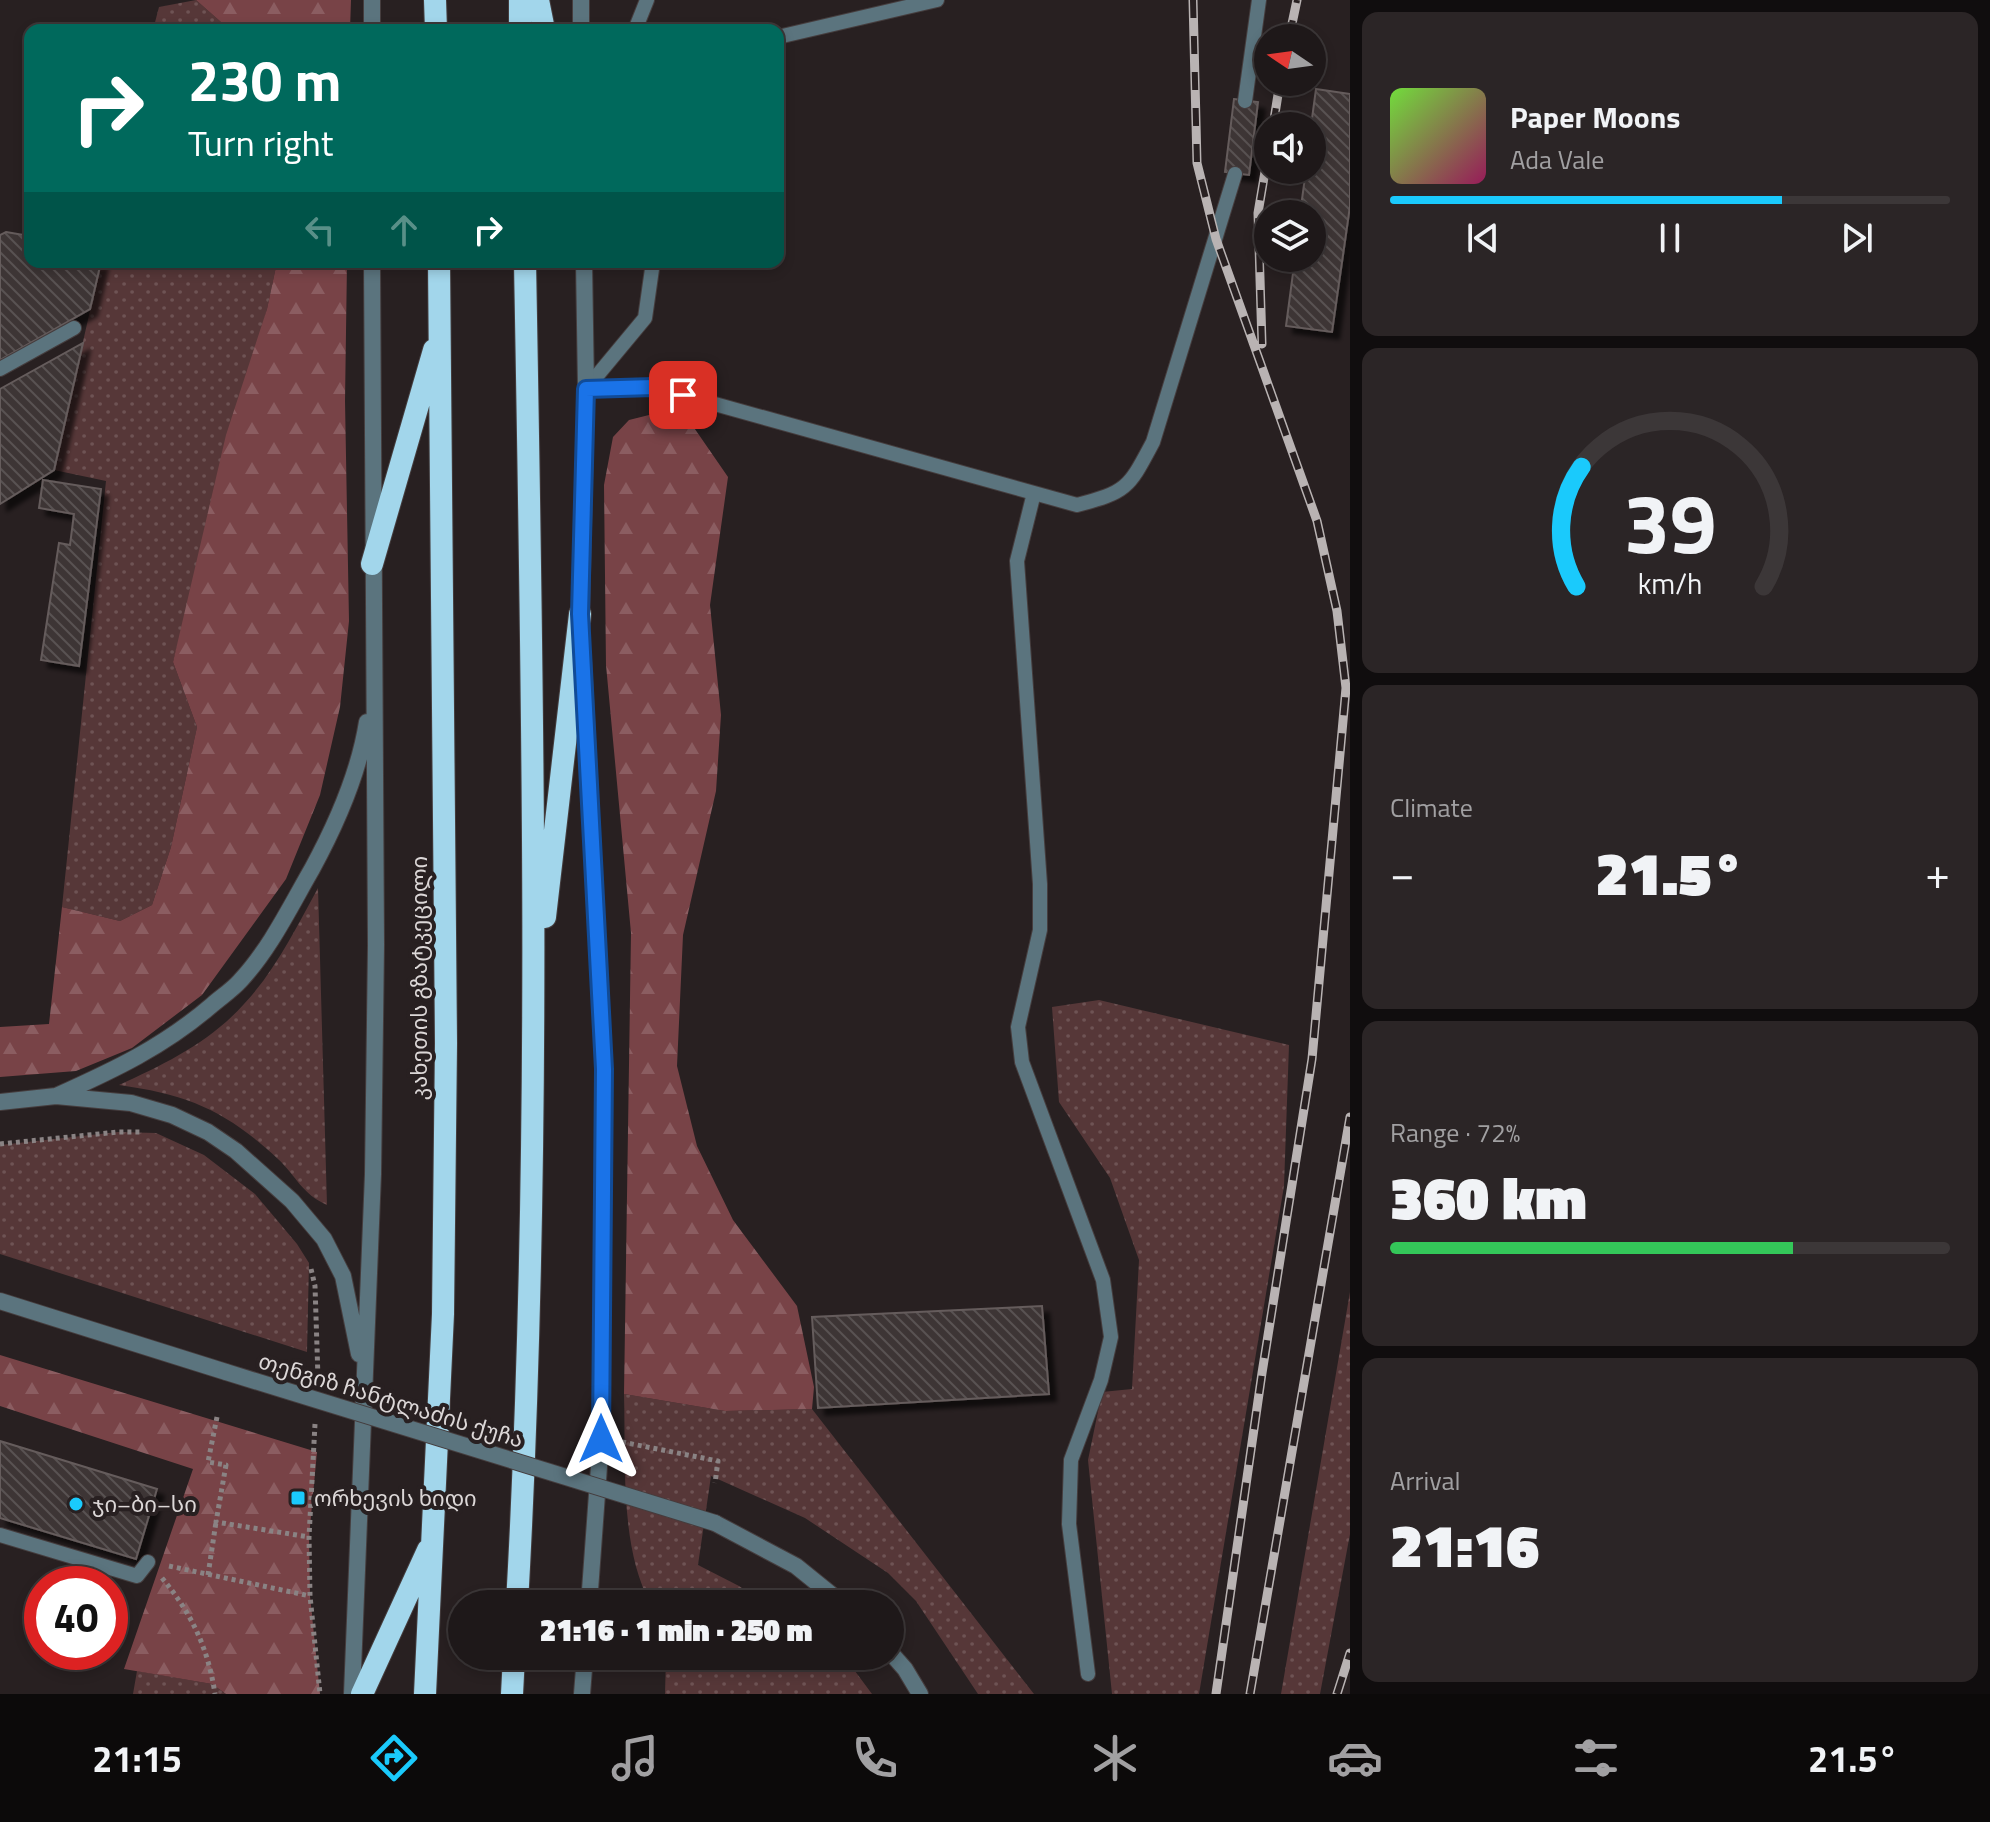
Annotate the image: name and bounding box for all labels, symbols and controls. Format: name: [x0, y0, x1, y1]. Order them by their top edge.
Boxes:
north arrow: [1254, 24, 1326, 96]
map controls: [1254, 24, 1326, 272]
text: 230 m: [188, 38, 341, 123]
icon: right: [56, 56, 160, 160]
text: Paper Moons: [1510, 94, 1680, 140]
button: sound: [1254, 112, 1326, 184]
text: Turn right: [188, 115, 333, 170]
text: Ada Vale: [1510, 140, 1604, 179]
button: layers: [1254, 200, 1326, 272]
icon: left: [298, 208, 342, 252]
icon: ahead: [382, 208, 426, 252]
icon: right: [466, 208, 510, 252]
icon: previous: [1461, 216, 1505, 260]
icon: pause: [1648, 216, 1692, 260]
icon: next: [1835, 216, 1879, 260]
pin: [649, 361, 717, 429]
icon: arrive: [661, 373, 705, 417]
text: 39: [1623, 458, 1717, 584]
text: km/h: [1638, 562, 1702, 605]
text: Climate: [1390, 788, 1473, 827]
text: 21.5°: [1596, 827, 1744, 918]
text: −: [1390, 839, 1415, 906]
text: +: [1925, 839, 1950, 906]
street label: კახეთის გზატკეცილი: [402, 856, 436, 1100]
text: Range · 72%: [1390, 1113, 1520, 1152]
text: 360 km: [1390, 1151, 1587, 1242]
street label: თენგიზ ჩანტლაძის ქუჩა: [254, 1344, 528, 1456]
position arrow: [559, 1397, 643, 1481]
text: Arrival: [1390, 1461, 1461, 1500]
place label: ორხევის ხიდი: [314, 1481, 477, 1515]
place label: ჯი–ბი–სი: [92, 1487, 197, 1521]
marker: ორხევის ხიდი: [289, 1489, 307, 1507]
marker: ჯი–ბი–სი: [67, 1495, 85, 1513]
text: 21:16: [1390, 1499, 1539, 1590]
speed limit sign: 40: [24, 1566, 128, 1670]
text: 21:16 · 1 min · 250 m: [540, 1607, 812, 1653]
icon: directions: [366, 1730, 422, 1786]
icon: music: [607, 1730, 663, 1786]
icon: phone: [847, 1730, 903, 1786]
icon: climate: [1087, 1730, 1143, 1786]
icon: car: [1327, 1730, 1383, 1786]
icon: filters: [1568, 1730, 1624, 1786]
text: 21:15: [92, 1731, 182, 1786]
text: 21.5°: [1808, 1731, 1898, 1786]

